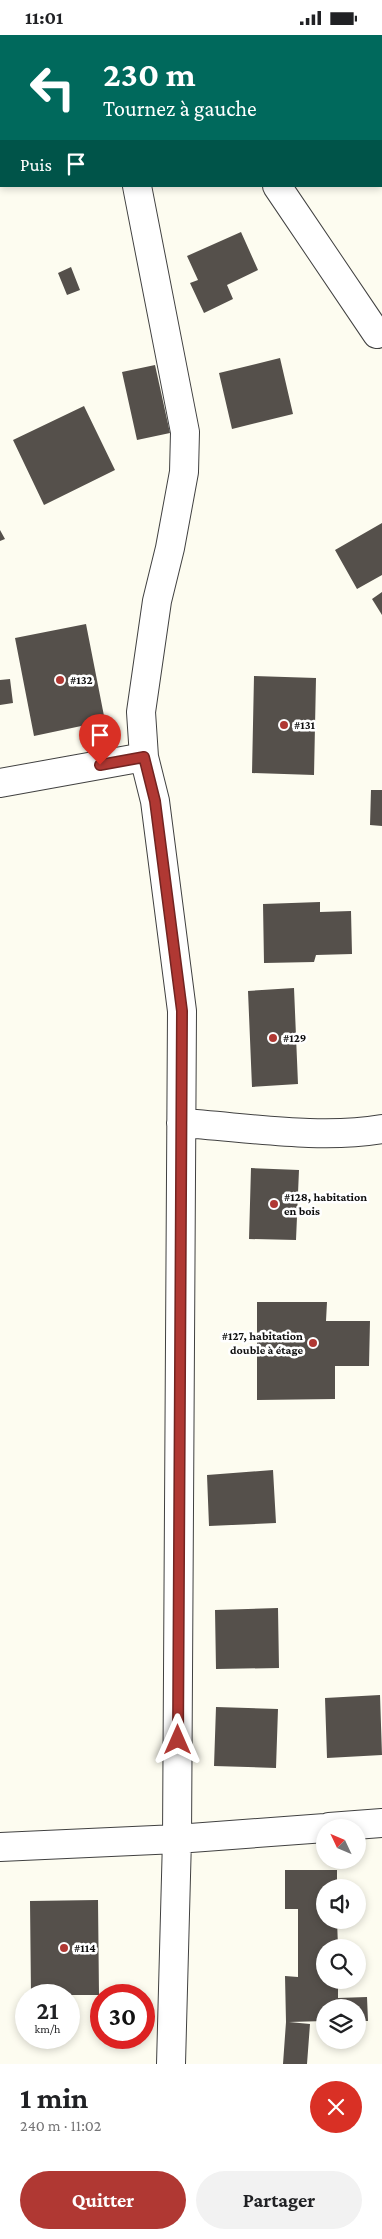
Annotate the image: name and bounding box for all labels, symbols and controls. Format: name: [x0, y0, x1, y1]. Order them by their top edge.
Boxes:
text: 11:01: [25, 7, 63, 28]
icon: left: [20, 55, 85, 120]
text: 230 m: [103, 55, 196, 94]
text: Tournez à gauche: [103, 96, 257, 121]
icon: arrive: [62, 150, 90, 178]
text: Puis: [20, 154, 52, 175]
place label: #132: [70, 673, 93, 687]
marker: #132: [54, 674, 66, 686]
pin: [79, 714, 121, 765]
place label: #131: [294, 718, 316, 732]
marker: #131: [278, 719, 290, 731]
icon: arrive: [86, 721, 114, 749]
place label: #129: [283, 1031, 306, 1045]
marker: #129: [267, 1032, 279, 1044]
place label: #128, habitation en bois: [284, 1190, 367, 1218]
marker: #128, habitation en bois: [268, 1198, 280, 1210]
place label: #127, habitation double à étage: [222, 1329, 303, 1357]
marker: #127, habitation double à étage: [307, 1337, 319, 1349]
position arrow: [151, 1713, 203, 1765]
north arrow: [316, 1819, 366, 1869]
map controls: [316, 1819, 366, 2049]
button: sound: [316, 1879, 366, 1929]
button: search: [316, 1939, 366, 1989]
place label: #114: [74, 1941, 96, 1955]
marker: #114: [58, 1942, 70, 1954]
speed limit sign: 30: [90, 1984, 155, 2049]
text: 21: [36, 1997, 59, 2024]
button: layers: [316, 1999, 366, 2049]
text: km/h: [35, 2022, 60, 2036]
text: 1 min: [20, 2081, 88, 2114]
button: close: [310, 2081, 362, 2133]
text: 240 m · 11:02: [20, 2117, 101, 2134]
button: Quitter: [20, 2171, 186, 2229]
button: Partager: [196, 2171, 362, 2229]

